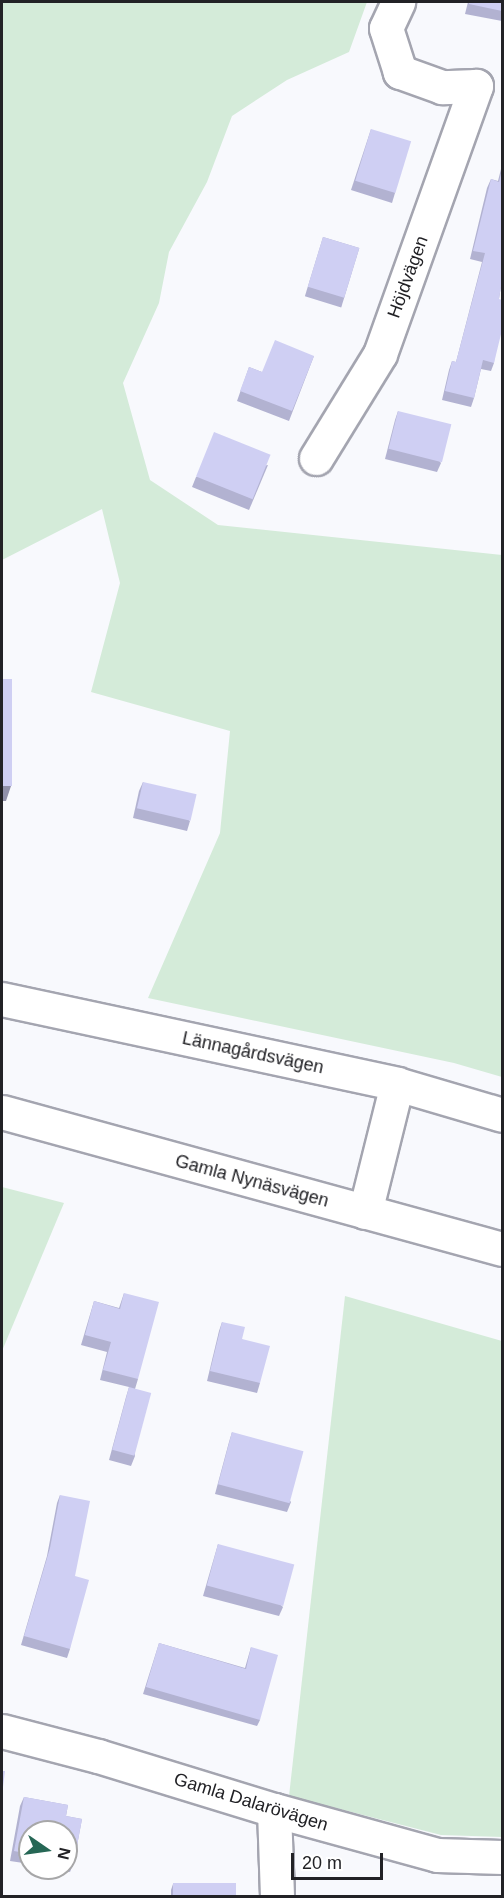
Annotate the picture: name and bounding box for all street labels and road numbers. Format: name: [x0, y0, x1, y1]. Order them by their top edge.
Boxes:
street label: Höjdvägen: [383, 233, 433, 321]
street label: Lännagårdsvägen: [180, 1027, 326, 1079]
street label: Gamla Nynäsvägen: [173, 1150, 331, 1212]
street label: Gamla Dalarövägen: [171, 1768, 331, 1836]

